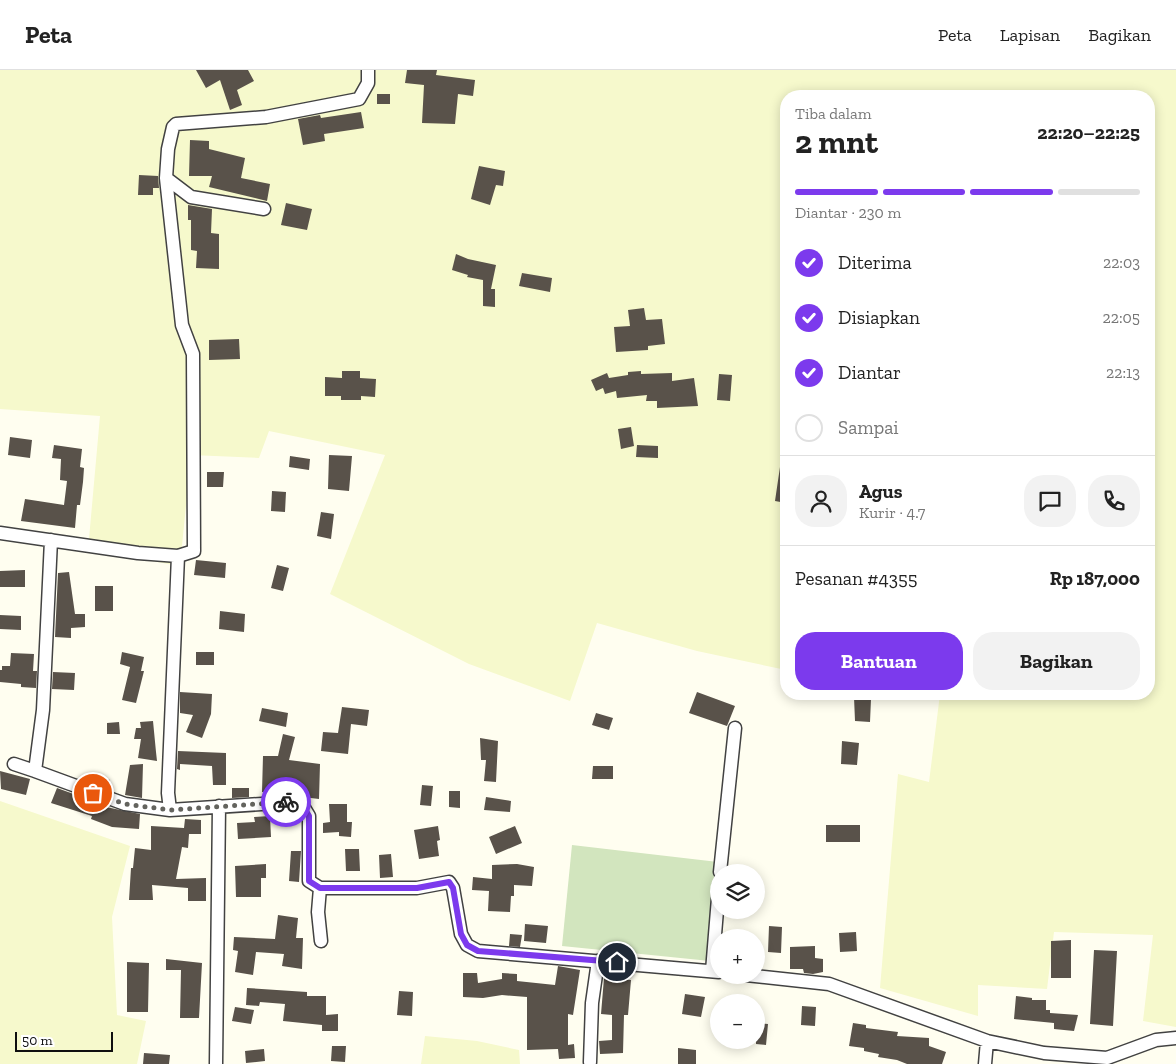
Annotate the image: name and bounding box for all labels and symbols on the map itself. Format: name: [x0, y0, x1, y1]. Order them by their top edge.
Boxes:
pin: [72, 772, 114, 814]
courier: [261, 777, 311, 827]
pin: [596, 941, 638, 983]
scale bar: [15, 1029, 112, 1052]

